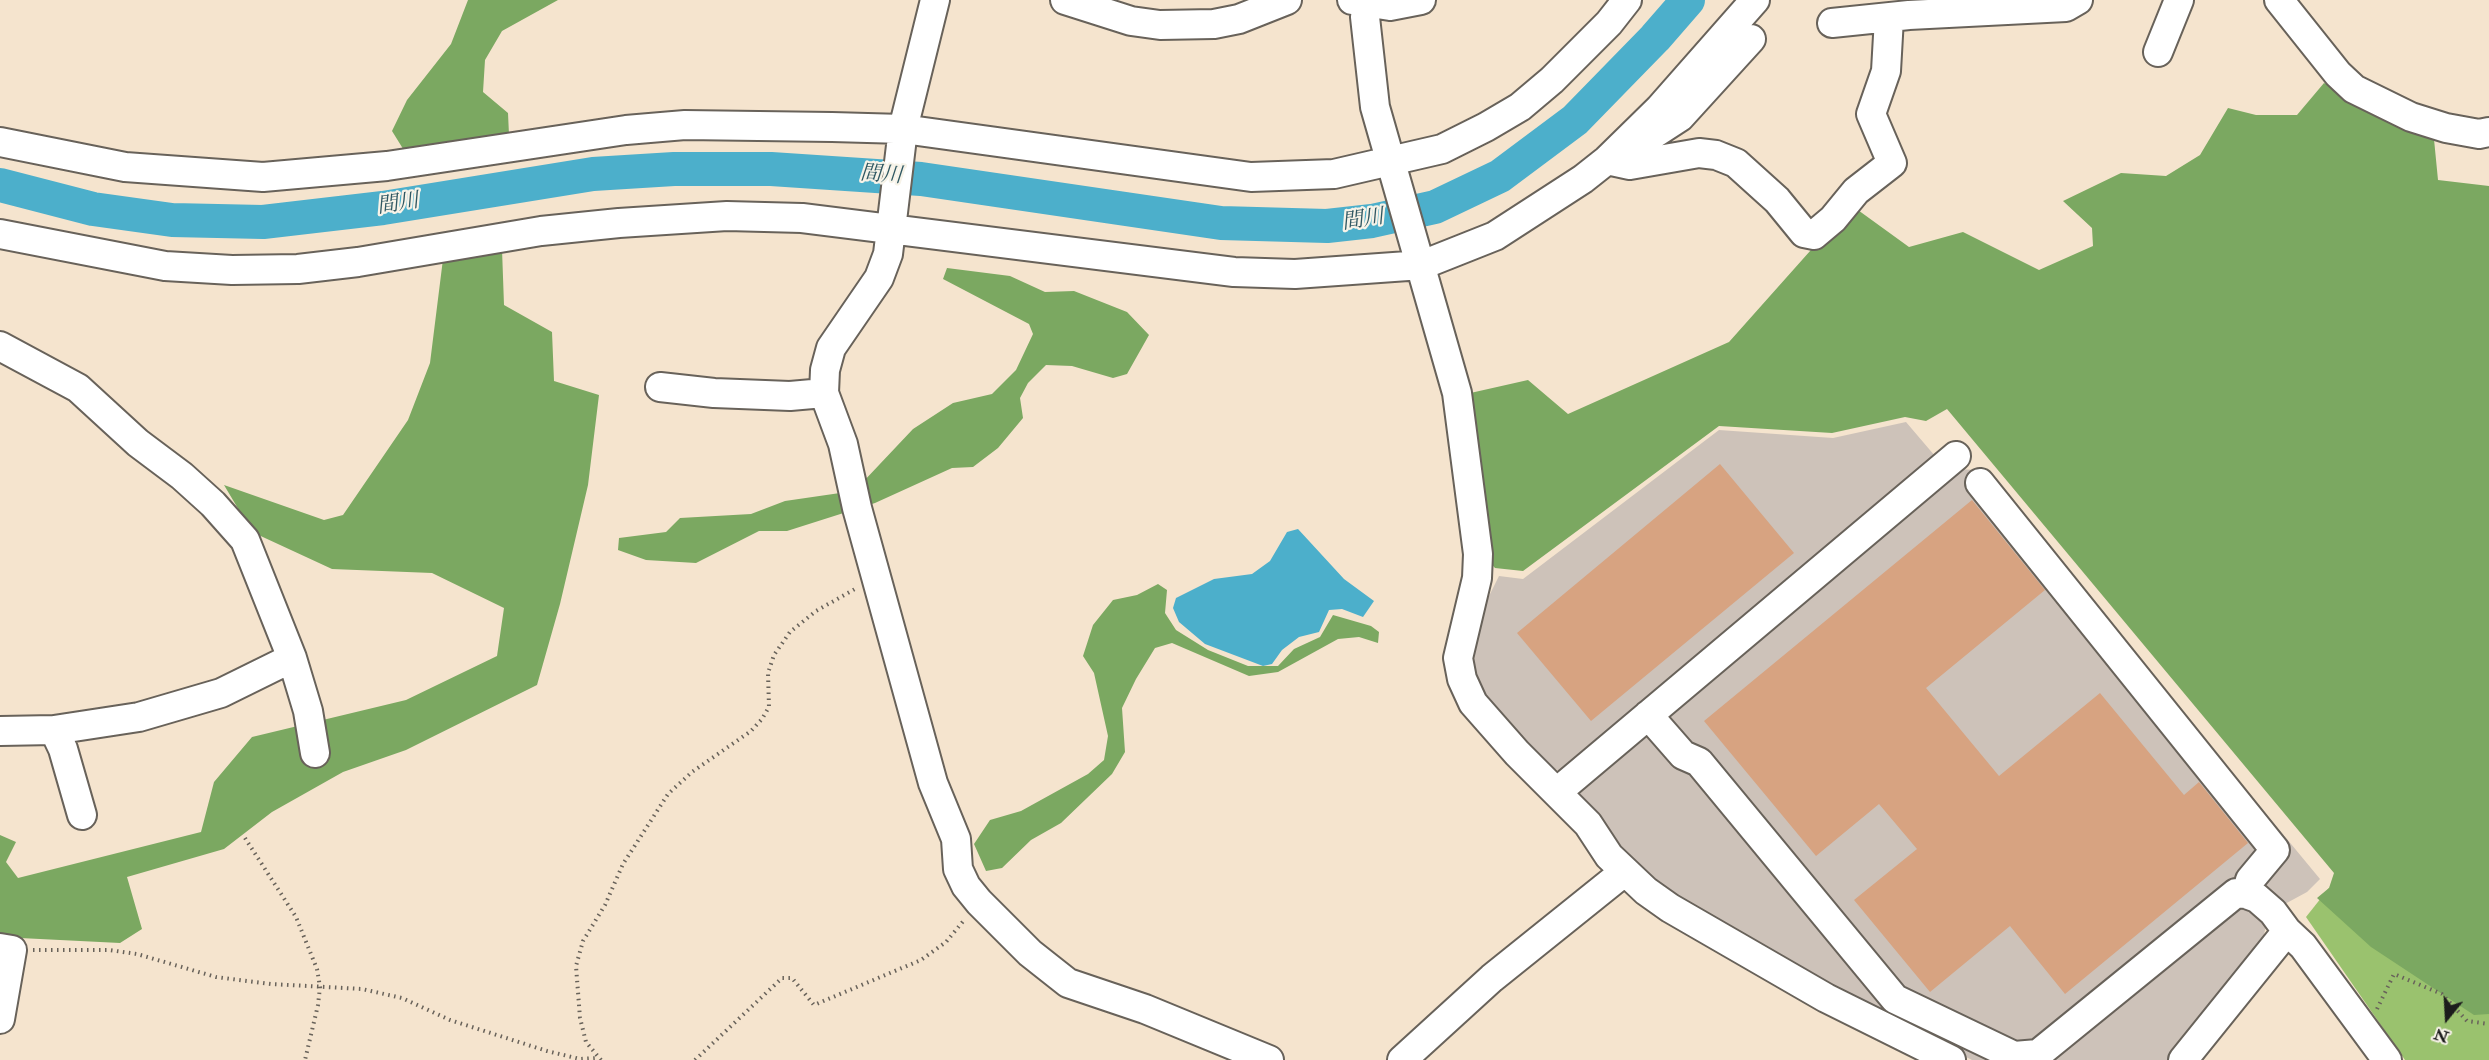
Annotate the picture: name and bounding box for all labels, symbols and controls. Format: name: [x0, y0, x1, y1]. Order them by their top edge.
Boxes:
water label: 間川: [859, 162, 903, 190]
water label: 間川: [375, 189, 421, 221]
water label: 間川: [1340, 205, 1386, 237]
north arrow: [2417, 988, 2477, 1048]
text: N: [2432, 1023, 2451, 1047]

